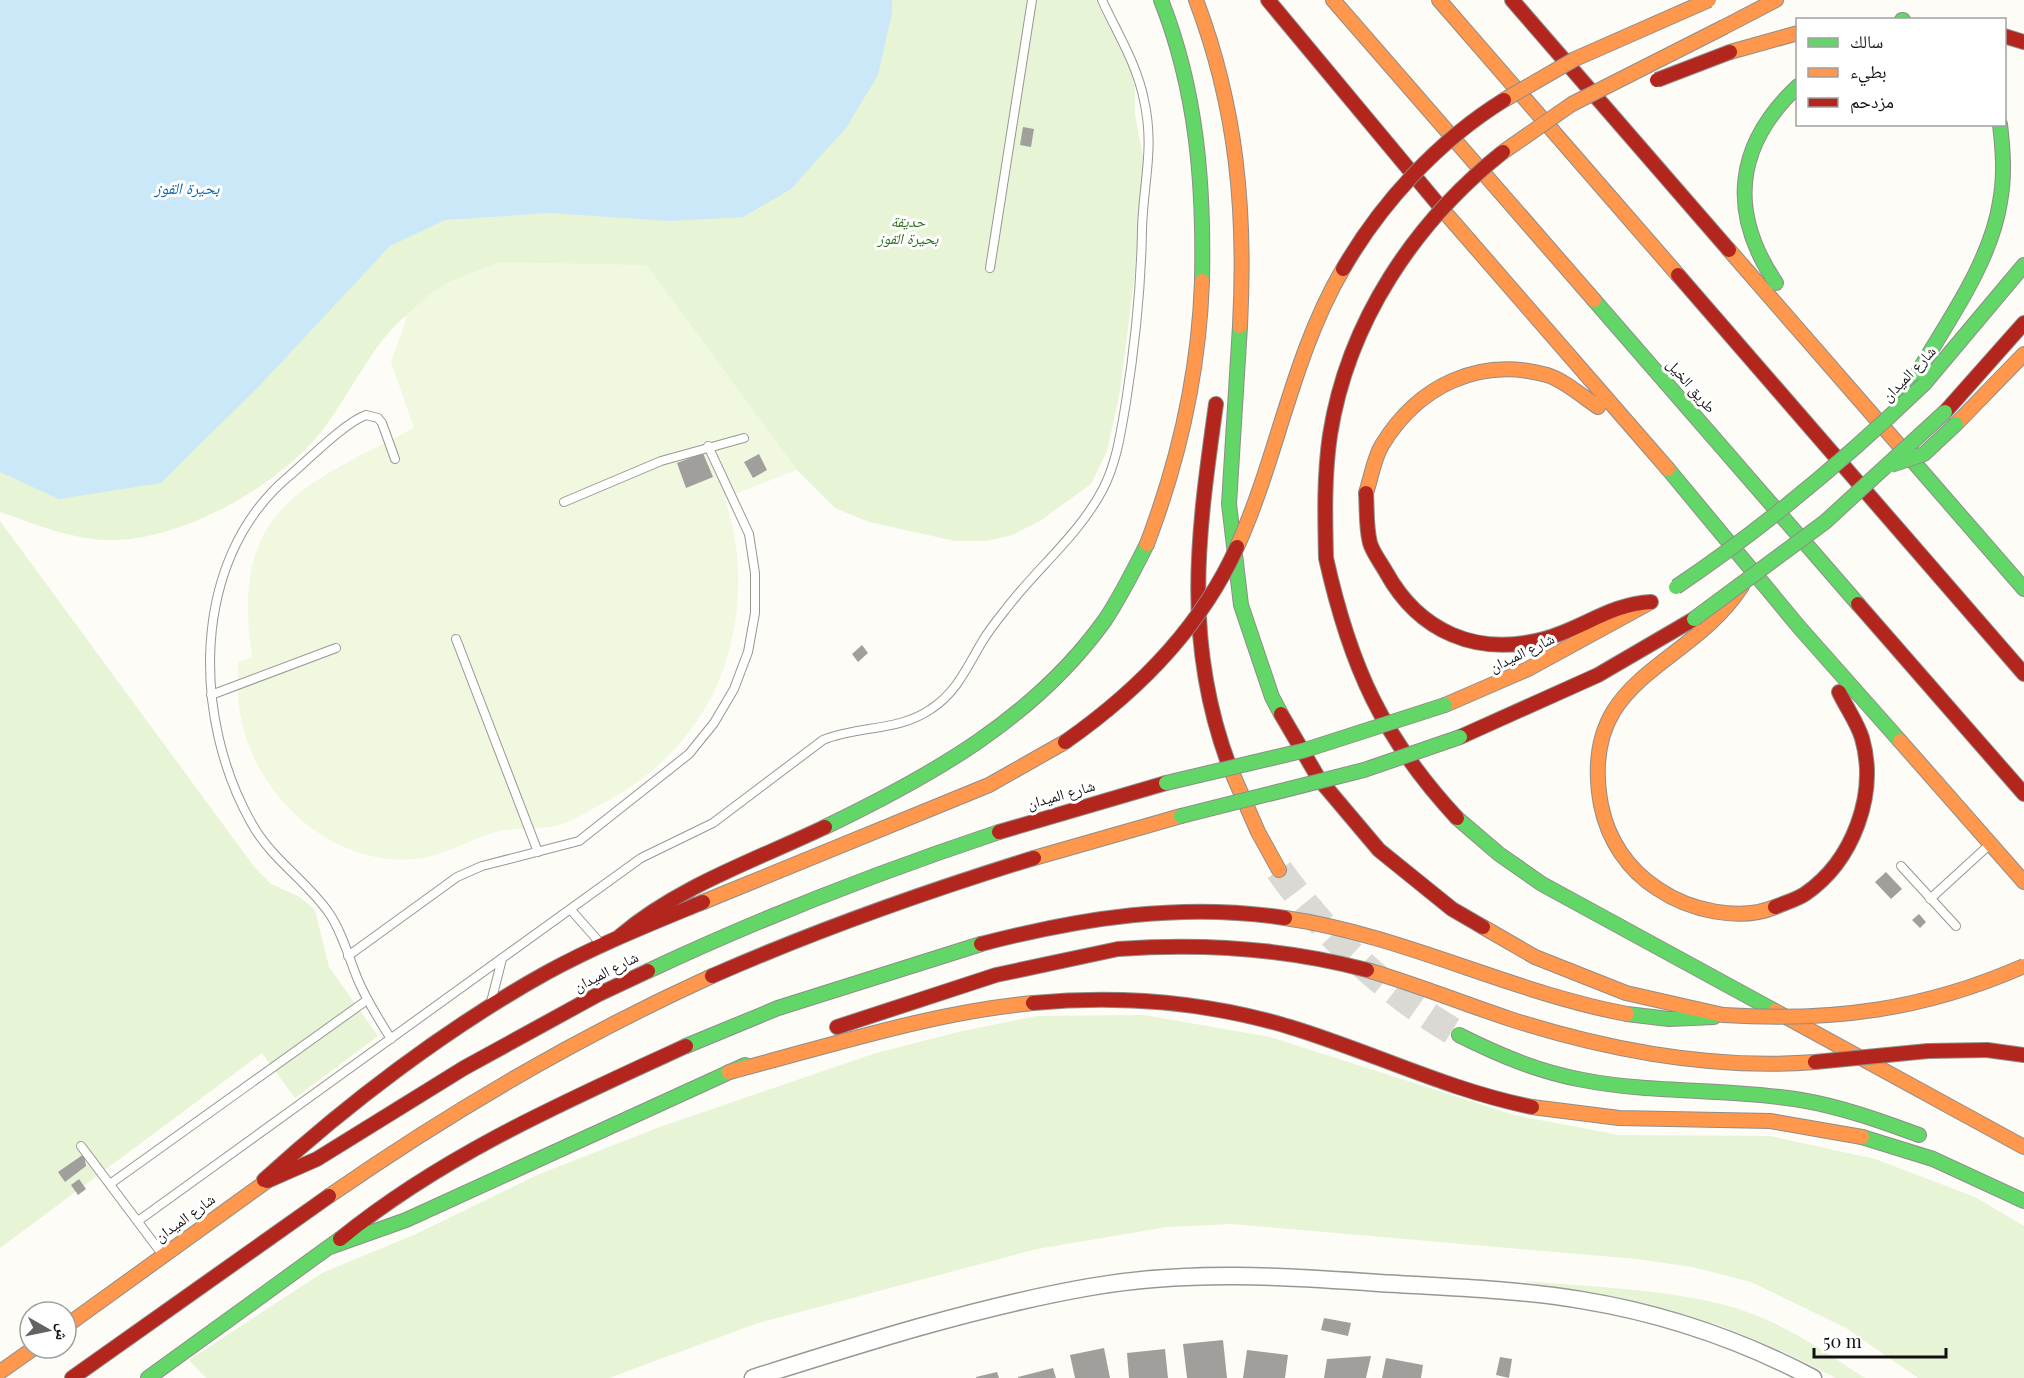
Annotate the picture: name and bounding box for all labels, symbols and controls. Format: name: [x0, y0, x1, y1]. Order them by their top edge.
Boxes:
legend: [1796, 18, 2006, 126]
text: سالك: [1850, 29, 1883, 53]
text: بطيء: [1850, 59, 1887, 87]
text: مزدحم: [1850, 89, 1894, 114]
water label: بحيرة القوز: [154, 177, 220, 198]
park label: حديقة بحيرة القوز: [877, 211, 939, 248]
street label: شارع الميدان: [1877, 341, 1941, 406]
street label: طريق الخيل: [1662, 354, 1721, 417]
street label: شارع الميدان: [1486, 628, 1558, 677]
street label: شارع الميدان: [1024, 775, 1098, 814]
street label: شارع الميدان: [570, 946, 642, 997]
street label: شارع الميدان: [150, 1188, 219, 1247]
north arrow: [18, 1300, 78, 1360]
scale bar: [1814, 1321, 1946, 1359]
text: ش: [52, 1322, 75, 1342]
text: 50 m: [1823, 1329, 1862, 1353]

